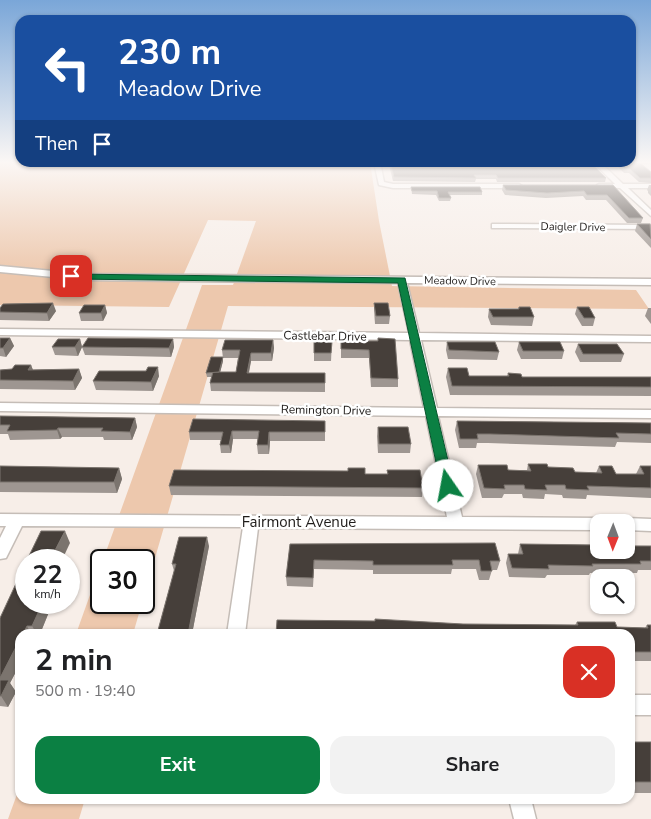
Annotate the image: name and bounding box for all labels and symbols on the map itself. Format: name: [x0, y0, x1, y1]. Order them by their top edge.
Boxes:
street label: Daigler Drive: [540, 219, 606, 235]
pin: [50, 255, 92, 297]
street label: Meadow Drive: [424, 273, 496, 289]
street label: Castlebar Drive: [283, 327, 367, 345]
street label: Remington Drive: [281, 401, 371, 419]
position arrow: [421, 459, 473, 511]
street label: Fairmont Avenue: [242, 512, 356, 532]
north arrow: [590, 514, 635, 559]
speed limit sign: 30: [90, 549, 155, 614]

